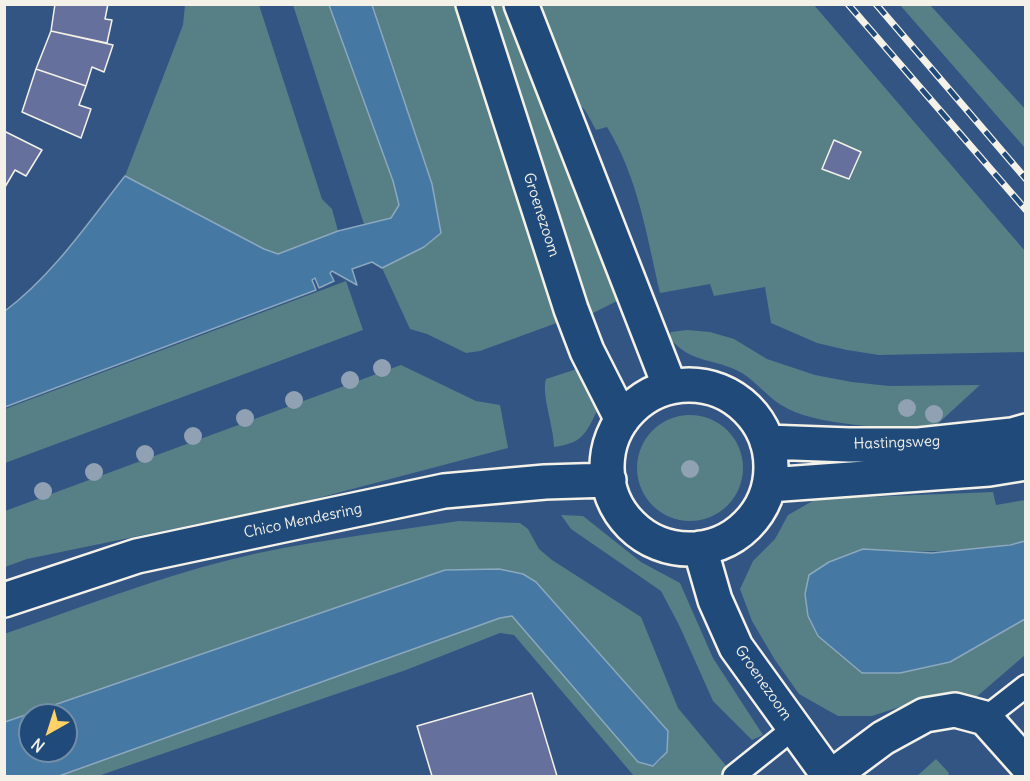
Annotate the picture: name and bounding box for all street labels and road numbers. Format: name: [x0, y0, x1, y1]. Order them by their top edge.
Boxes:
street label: Groenezoom: [519, 171, 563, 259]
street label: Hastingsweg: [853, 432, 941, 454]
street label: Chico Mendesring: [242, 500, 364, 542]
street label: Groenezoom: [731, 642, 795, 724]

